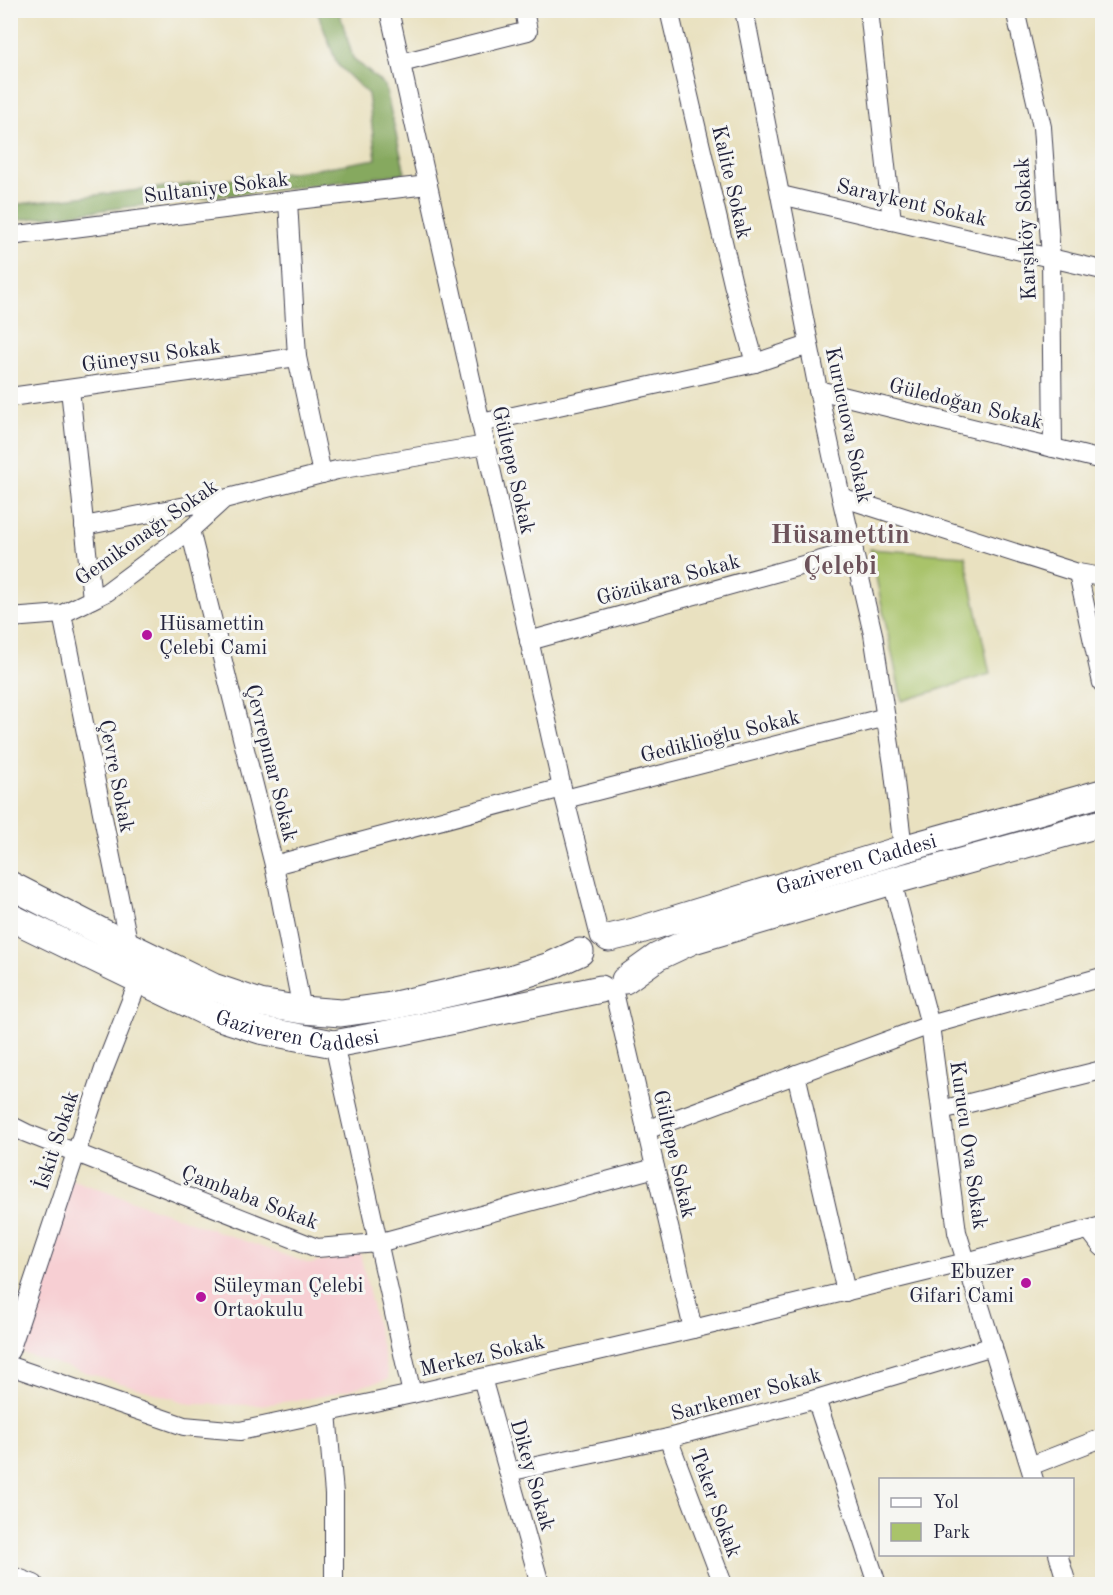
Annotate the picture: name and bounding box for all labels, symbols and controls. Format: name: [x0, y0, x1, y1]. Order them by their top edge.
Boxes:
street label: Kalite Sokak: [707, 123, 754, 241]
street label: Karşıköy Sokak: [1012, 157, 1041, 301]
street label: Sultaniye Sokak: [142, 169, 290, 208]
street label: Saraykent Sokak: [834, 176, 989, 231]
street label: Güneysu Sokak: [80, 336, 222, 377]
street label: Kurucuova Sokak: [821, 345, 874, 505]
street label: Güledoğan Sokak: [887, 375, 1045, 434]
street label: Gültepe Sokak: [488, 404, 538, 537]
street label: Gemikonağı Sokak: [72, 476, 222, 590]
district label: Hüsamettin Çelebi: [770, 522, 910, 580]
street label: Gözükara Sokak: [594, 551, 743, 610]
place label: Hüsamettin Çelebi Cami: [159, 614, 267, 659]
marker: Hüsamettin Çelebi Cami: [140, 628, 154, 642]
street label: Çevrepınar Sokak: [241, 682, 300, 844]
street label: Gediklioğlu Sokak: [638, 707, 802, 767]
street label: Çevre Sokak: [94, 718, 137, 835]
street label: Gaziveren Caddesi: [774, 831, 939, 900]
street label: Gaziveren Caddesi: [212, 1007, 381, 1056]
street label: Kurucu Ova Sokak: [945, 1059, 990, 1231]
street label: İskit Sokak: [28, 1087, 83, 1193]
street label: Gültepe Sokak: [649, 1088, 699, 1221]
street label: Çambaba Sokak: [178, 1163, 321, 1234]
place label: Ebuzer Gifari Cami: [909, 1262, 1014, 1307]
place label: Süleyman Çelebi Ortaokulu: [213, 1276, 363, 1321]
marker: Ebuzer Gifari Cami: [1019, 1276, 1033, 1290]
marker: Süleyman Çelebi Ortaokulu: [194, 1290, 208, 1304]
street label: Merkez Sokak: [418, 1332, 547, 1381]
street label: Sarıkemer Sokak: [669, 1365, 824, 1426]
street label: Dikey Sokak: [506, 1417, 558, 1534]
street label: Teker Sokak: [685, 1446, 744, 1561]
legend: [879, 1478, 1074, 1556]
text: Yol: [933, 1494, 959, 1512]
text: Park: [933, 1524, 970, 1542]

